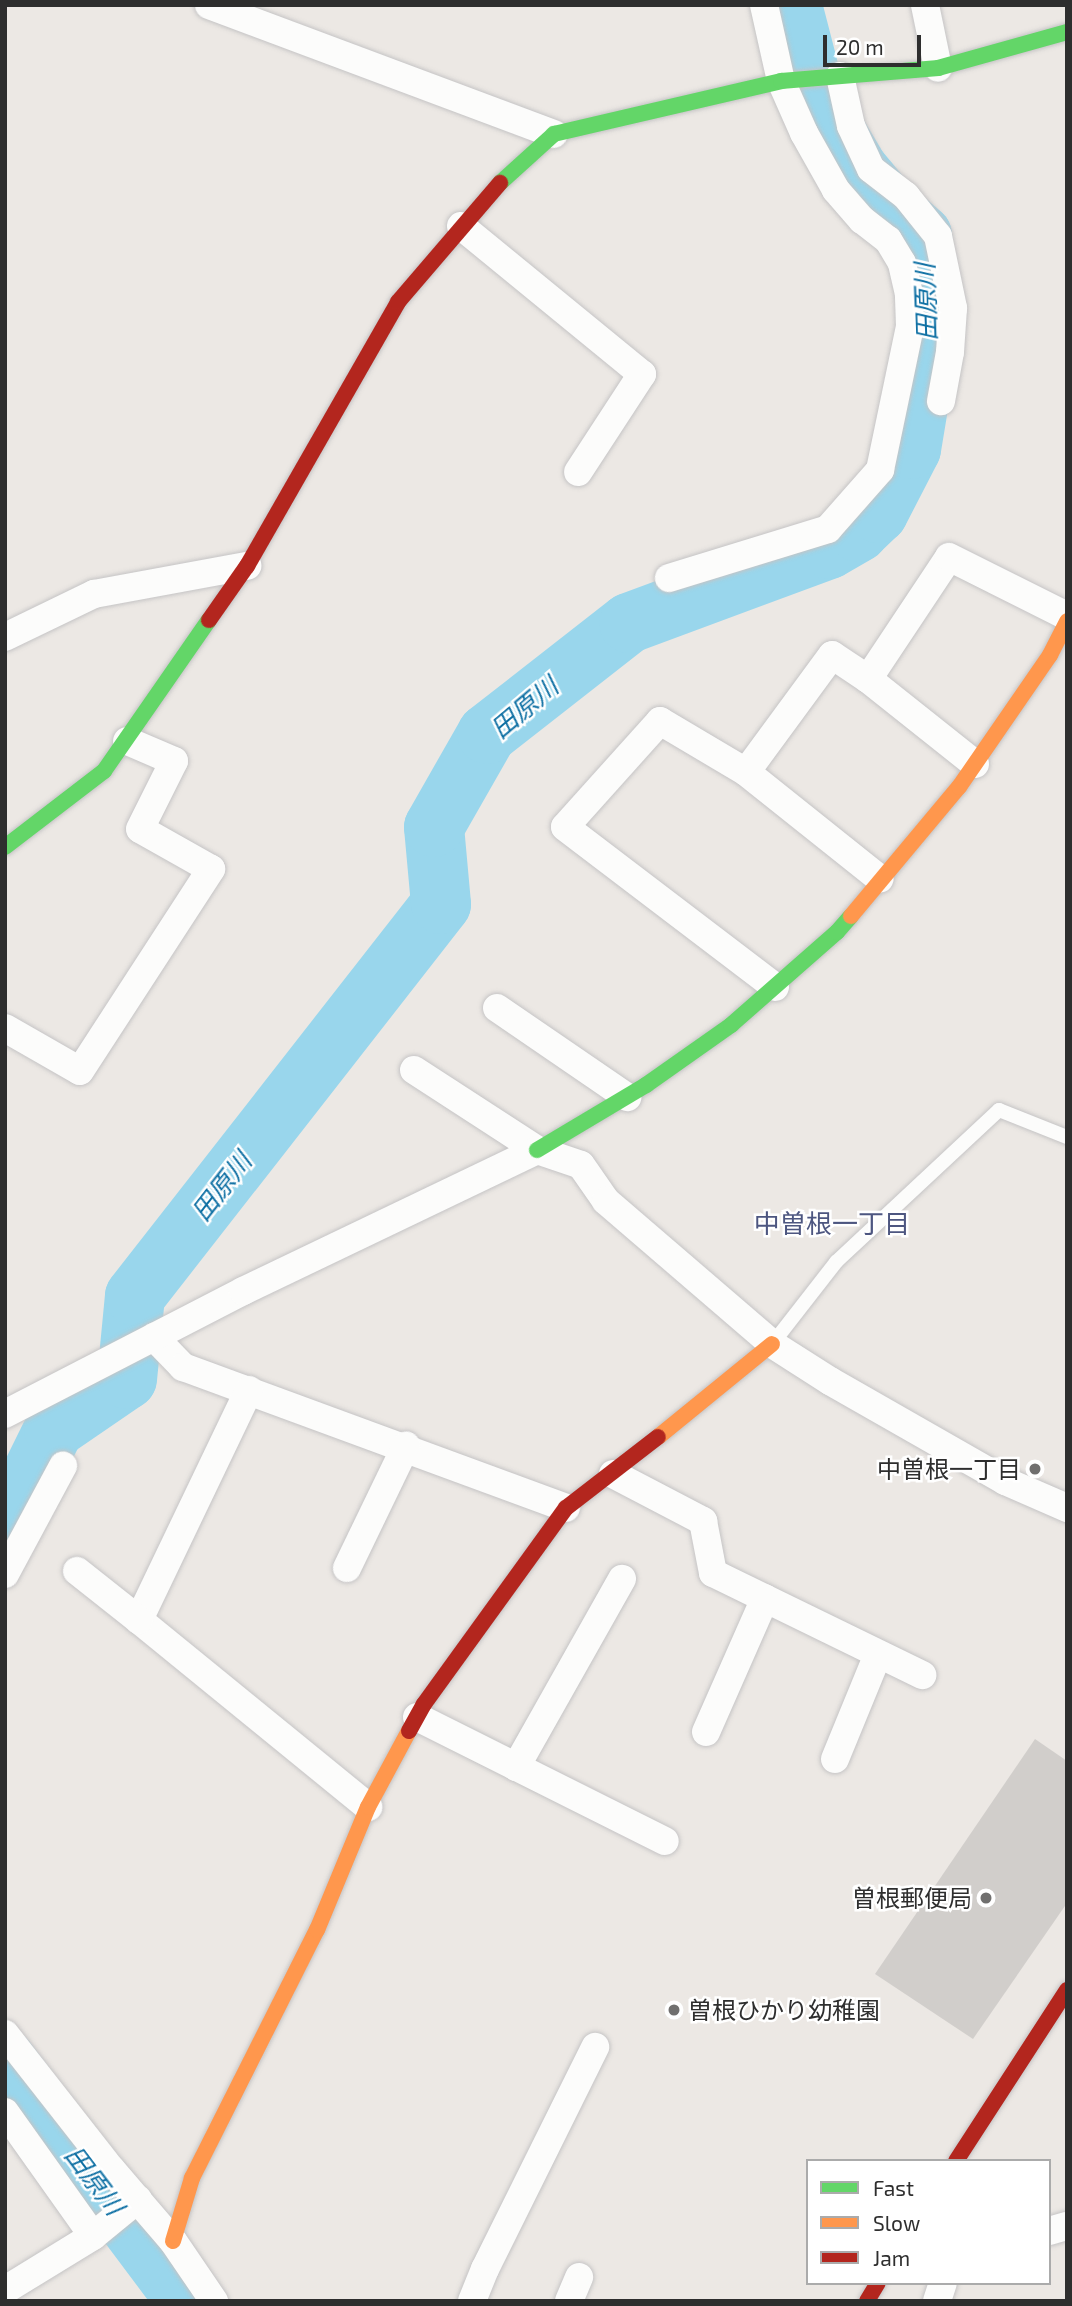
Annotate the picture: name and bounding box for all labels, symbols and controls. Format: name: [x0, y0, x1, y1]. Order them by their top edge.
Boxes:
scale bar: [827, 21, 925, 65]
text: 20 m: [836, 34, 884, 59]
water label: 田原川: [908, 262, 942, 342]
water label: 田原川: [484, 670, 564, 744]
water label: 田原川: [185, 1146, 257, 1226]
district label: 中曽根一丁目: [754, 1207, 910, 1239]
place label: 中曽根一丁目: [877, 1455, 1021, 1483]
marker: 中曽根一丁目: [1027, 1461, 1043, 1477]
place label: 曽根郵便局: [852, 1884, 972, 1912]
marker: 曽根郵便局: [978, 1890, 994, 1906]
place label: 曽根ひかり幼稚園: [688, 1996, 880, 2024]
marker: 曽根ひかり幼稚園: [666, 2002, 682, 2018]
water label: 田原川: [59, 2139, 131, 2221]
legend: [806, 2159, 1051, 2285]
text: Fast: [873, 2175, 914, 2200]
text: Slow: [873, 2210, 920, 2235]
text: Jam: [873, 2245, 910, 2270]

